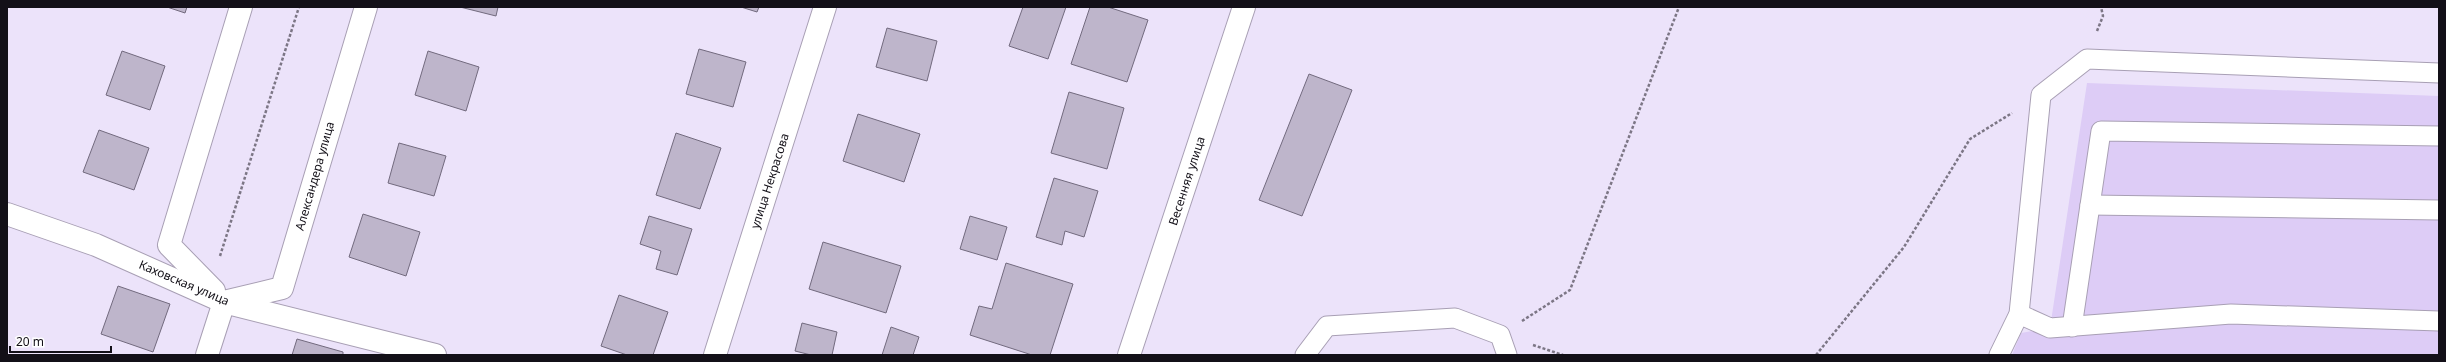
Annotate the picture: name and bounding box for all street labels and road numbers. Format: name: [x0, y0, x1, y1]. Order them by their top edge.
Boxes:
street label: Александера улица: [291, 119, 338, 232]
street label: улица Некрасова: [746, 131, 793, 231]
street label: Весенняя улица: [1164, 134, 1209, 227]
street label: Каховская улица: [137, 256, 232, 309]

